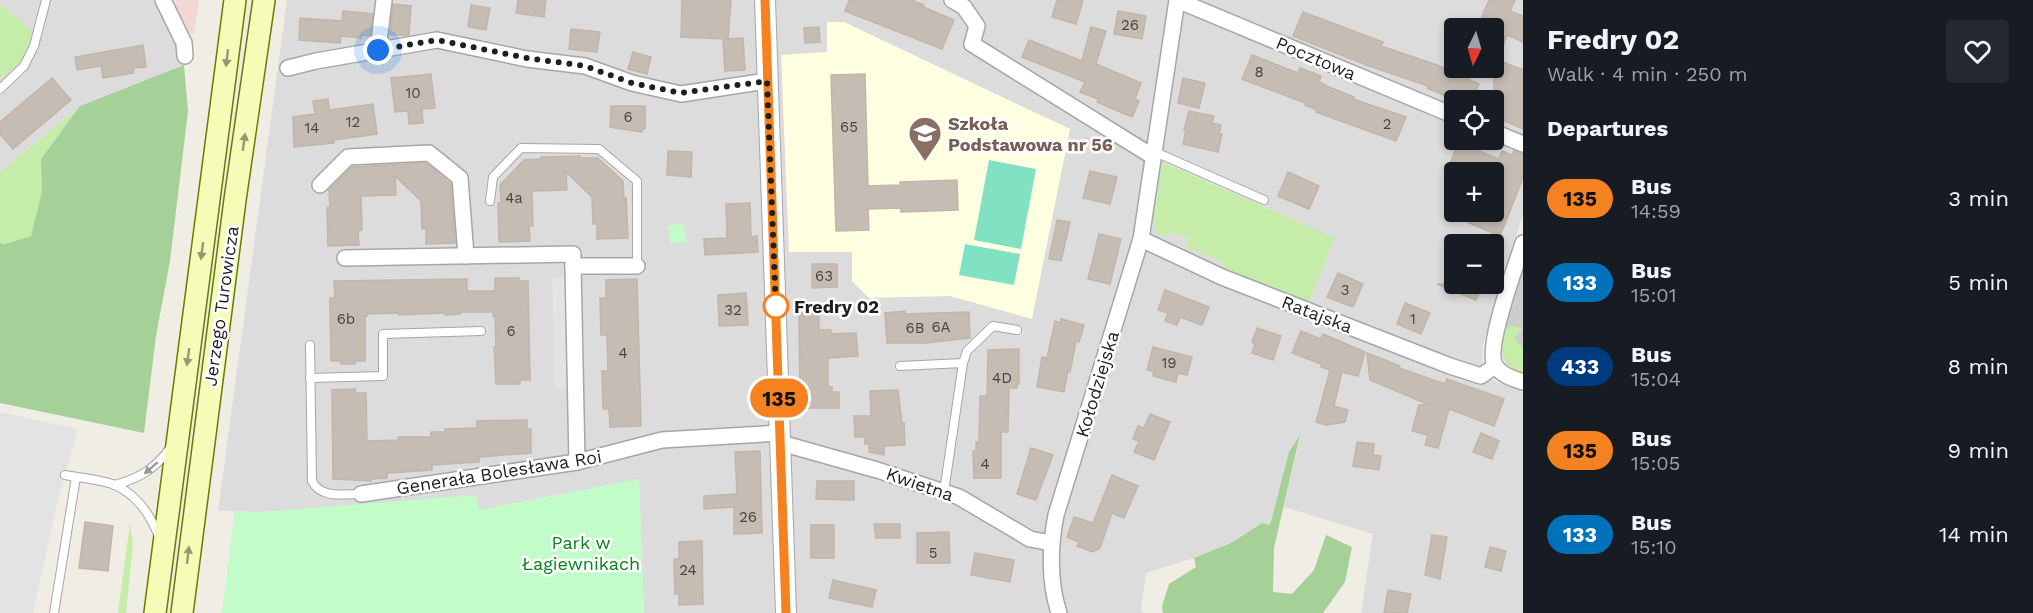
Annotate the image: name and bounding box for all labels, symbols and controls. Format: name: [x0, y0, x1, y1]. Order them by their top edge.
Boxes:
house number: 26: [1121, 16, 1139, 34]
north arrow: [1444, 18, 1504, 78]
map controls: [1444, 18, 1504, 294]
button: heart: [1946, 20, 2009, 83]
text: Fredry 02: [1547, 23, 1679, 56]
street label: Pocztowa: [1273, 32, 1359, 84]
your location: [363, 35, 393, 65]
one-way arrow: [223, 49, 232, 68]
text: Walk · 4 min · 250 m: [1547, 62, 1748, 86]
house number: 8: [1254, 63, 1264, 81]
house number: 10: [405, 84, 421, 102]
button: locate: [1444, 90, 1504, 150]
house number: 6: [623, 108, 633, 126]
house number: 12: [346, 113, 360, 131]
place label: Szkoła Podstawowa nr 56: [948, 113, 1113, 155]
school or university icon: Szkoła Podstawowa nr 56: [907, 115, 943, 162]
house number: 2: [1383, 115, 1391, 133]
text: Departures: [1547, 116, 1668, 141]
house number: 65: [840, 118, 858, 136]
house number: 14: [304, 119, 320, 137]
one-way arrow: [239, 132, 248, 151]
button: +: [1444, 162, 1504, 222]
text: Bus: [1631, 174, 1671, 199]
text: 135: [1563, 186, 1597, 211]
text: 3 min: [1948, 186, 2009, 211]
house number: 4a: [505, 189, 523, 207]
text: 14:59: [1631, 199, 1681, 223]
street label: Jerzego Turowicza: [199, 224, 243, 388]
button: −: [1444, 234, 1504, 294]
one-way arrow: [197, 242, 207, 261]
text: Bus: [1631, 258, 1671, 283]
house number: 63: [815, 267, 833, 285]
text: 133: [1563, 270, 1597, 295]
text: 5 min: [1948, 270, 2009, 295]
house number: 3: [1341, 281, 1349, 299]
text: 15:01: [1631, 283, 1677, 307]
street label: Ratajska: [1279, 291, 1355, 337]
marker: Fredry 02: [763, 293, 789, 319]
place label: Fredry 02: [794, 296, 879, 317]
house number: 32: [724, 301, 742, 319]
house number: 6b: [337, 310, 355, 328]
house number: 1: [1410, 310, 1416, 328]
house number: 6A: [931, 318, 951, 336]
house number: 6B: [906, 319, 924, 337]
house number: 6: [506, 322, 516, 340]
street label: Kołodziejska: [1071, 328, 1123, 440]
text: Bus: [1631, 342, 1671, 367]
house number: 4: [618, 344, 628, 362]
one-way arrow: [183, 348, 192, 367]
house number: 19: [1161, 354, 1177, 372]
text: 433: [1561, 354, 1599, 379]
text: 8 min: [1948, 354, 2009, 379]
text: 15:04: [1631, 367, 1681, 391]
house number: 4D: [992, 369, 1012, 387]
line badge: 135: [744, 378, 814, 418]
text: 135: [762, 386, 796, 411]
text: Bus: [1631, 426, 1671, 451]
text: 135: [1563, 438, 1597, 463]
text: 9 min: [1947, 438, 2009, 463]
street label: Generała Bolesława Roi: [395, 445, 603, 499]
text: 15:05: [1631, 451, 1680, 475]
house number: 4: [980, 455, 990, 473]
one-way arrow: [144, 461, 159, 474]
street label: Kwietna: [884, 463, 956, 505]
house number: 26: [739, 508, 757, 526]
text: Bus: [1631, 510, 1671, 535]
text: 133: [1563, 522, 1597, 547]
text: 14 min: [1939, 522, 2009, 547]
park label: Park w Łagiewnikach: [522, 532, 640, 574]
text: 15:10: [1631, 535, 1677, 559]
house number: 5: [929, 544, 937, 562]
one-way arrow: [184, 545, 193, 564]
house number: 24: [679, 561, 697, 579]

